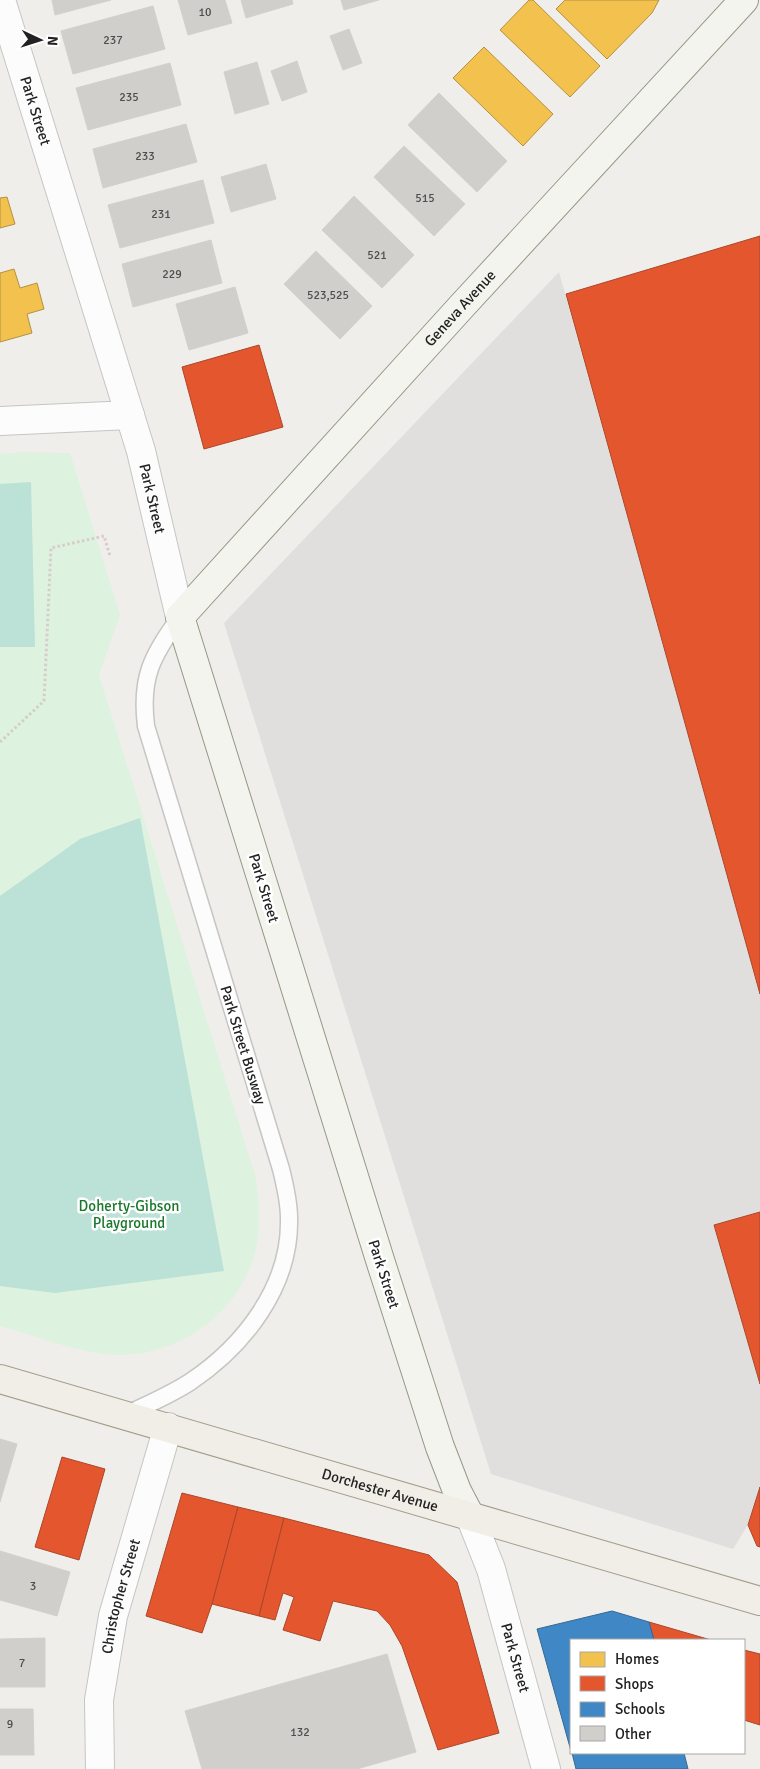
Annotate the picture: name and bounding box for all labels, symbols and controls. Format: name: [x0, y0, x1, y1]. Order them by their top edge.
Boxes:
house number: 10: [199, 5, 211, 20]
north arrow: [15, 15, 65, 65]
house number: 237: [103, 33, 123, 48]
text: N: [44, 35, 61, 46]
street label: Park Street: [16, 74, 55, 147]
house number: 235: [119, 90, 139, 105]
house number: 233: [135, 149, 155, 164]
house number: 515: [415, 191, 435, 206]
house number: 231: [151, 207, 171, 222]
house number: 521: [367, 248, 387, 263]
street label: Geneva Avenue: [421, 266, 500, 350]
house number: 229: [162, 267, 182, 282]
house number: 523,525: [307, 288, 349, 303]
street label: Park Street: [135, 462, 169, 535]
street label: Park Street: [245, 851, 283, 925]
street label: Park Street Busway: [216, 983, 270, 1107]
park label: Doherty-Gibson Playground: [79, 1197, 179, 1232]
street label: Park Street: [364, 1237, 404, 1311]
street label: Dorchester Avenue: [320, 1464, 441, 1516]
street label: Christopher Street: [98, 1537, 144, 1655]
house number: 3: [30, 1579, 36, 1594]
street label: Park Street: [497, 1621, 534, 1694]
legend: [570, 1639, 745, 1754]
text: Homes: [615, 1650, 659, 1668]
house number: 7: [19, 1656, 25, 1671]
text: Shops: [615, 1675, 654, 1693]
text: Schools: [615, 1700, 666, 1718]
house number: 9: [7, 1717, 13, 1732]
house number: 132: [290, 1725, 310, 1740]
text: Other: [615, 1725, 652, 1743]

